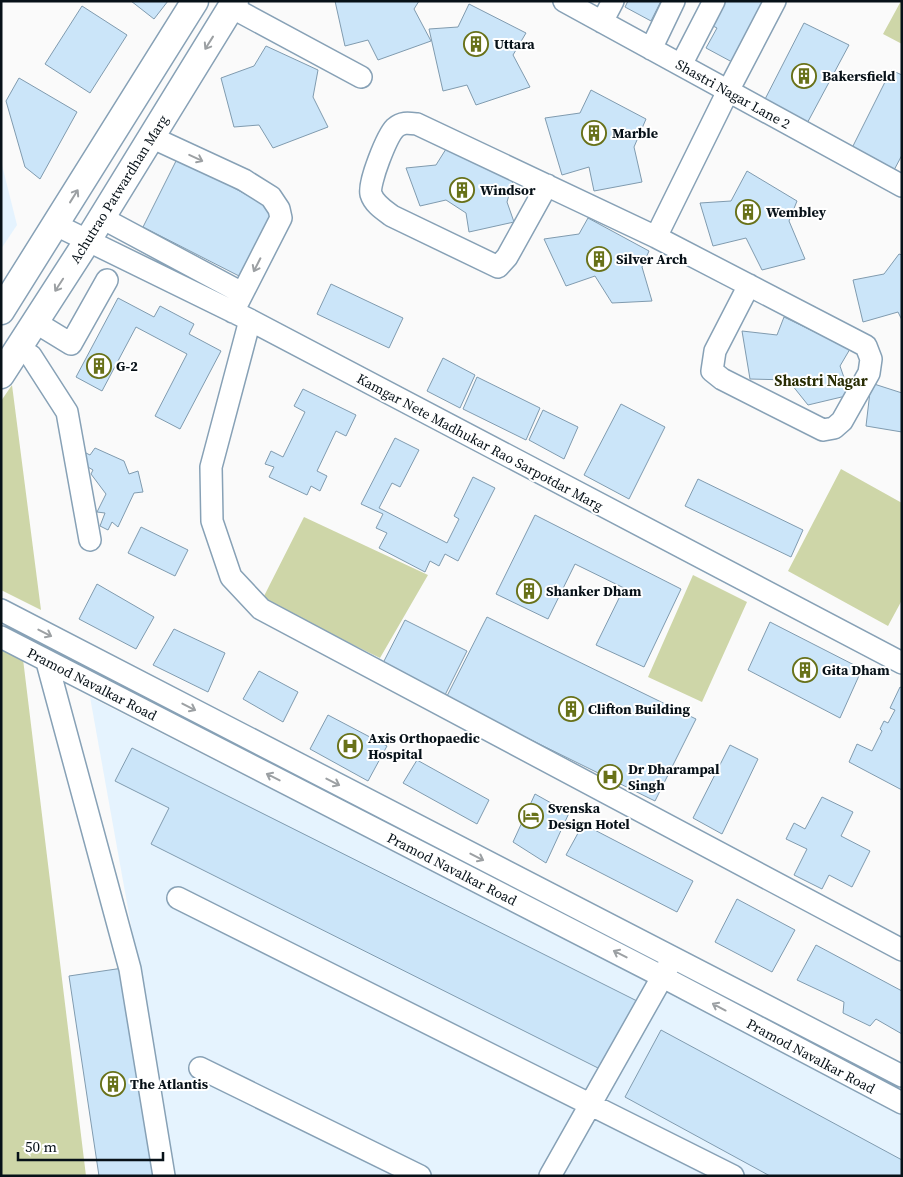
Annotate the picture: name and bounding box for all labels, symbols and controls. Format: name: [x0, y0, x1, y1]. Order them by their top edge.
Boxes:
building icon: Uttara: [463, 31, 489, 57]
place label: Uttara: [494, 34, 535, 54]
one-way arrow: [204, 35, 214, 49]
street label: Shastri Nagar Lane 2: [672, 54, 794, 134]
building icon: Bakersfield: [791, 63, 817, 89]
place label: Bakersfield: [822, 66, 896, 86]
street label: Achutrao Patwardhan Marg: [65, 111, 173, 267]
building icon: Marble: [581, 120, 607, 146]
place label: Marble: [612, 123, 658, 143]
one-way arrow: [188, 153, 203, 163]
building icon: Windsor: [449, 177, 475, 203]
place label: Windsor: [480, 180, 536, 200]
one-way arrow: [69, 190, 79, 204]
building icon: Wembley: [735, 199, 761, 225]
place label: Wembley: [766, 202, 827, 222]
building icon: Silver Arch: [586, 246, 612, 272]
place label: Silver Arch: [616, 249, 688, 269]
one-way arrow: [251, 258, 261, 272]
one-way arrow: [54, 278, 64, 292]
building icon: G-2: [86, 353, 112, 379]
place label: G-2: [116, 356, 138, 376]
street label: Kamgar Nete Madhukar Rao Sarpotdar Marg: [353, 368, 607, 516]
district label: Shastri Nagar: [774, 370, 868, 391]
building icon: Shanker Dham: [516, 578, 542, 604]
place label: Shanker Dham: [546, 581, 642, 601]
one-way arrow: [37, 628, 52, 638]
street label: Pramod Navalkar Road: [24, 643, 160, 725]
building icon: Gita Dham: [792, 657, 818, 683]
place label: Gita Dham: [822, 660, 890, 680]
building icon: Clifton Building: [558, 696, 584, 722]
place label: Clifton Building: [588, 699, 690, 719]
one-way arrow: [181, 703, 196, 712]
place label: Axis Orthopaedic Hospital: [368, 728, 480, 764]
hospital icon: Axis Orthopaedic Hospital: [337, 733, 363, 759]
place label: Dr Dharampal Singh: [628, 759, 720, 795]
hospital icon: Dr Dharampal Singh: [597, 764, 623, 790]
one-way arrow: [265, 772, 280, 782]
one-way arrow: [325, 778, 340, 787]
place label: Svenska Design Hotel: [548, 798, 630, 834]
hotel icon: Svenska Design Hotel: [518, 803, 544, 829]
street label: Pramod Navalkar Road: [384, 828, 520, 910]
one-way arrow: [470, 852, 485, 862]
one-way arrow: [613, 949, 628, 959]
one-way arrow: [713, 1001, 727, 1011]
street label: Pramod Navalkar Road: [743, 1014, 879, 1098]
building icon: The Atlantis: [100, 1071, 126, 1097]
place label: The Atlantis: [130, 1074, 209, 1094]
scale bar: [18, 1130, 162, 1162]
text: 50 m: [25, 1136, 57, 1157]

